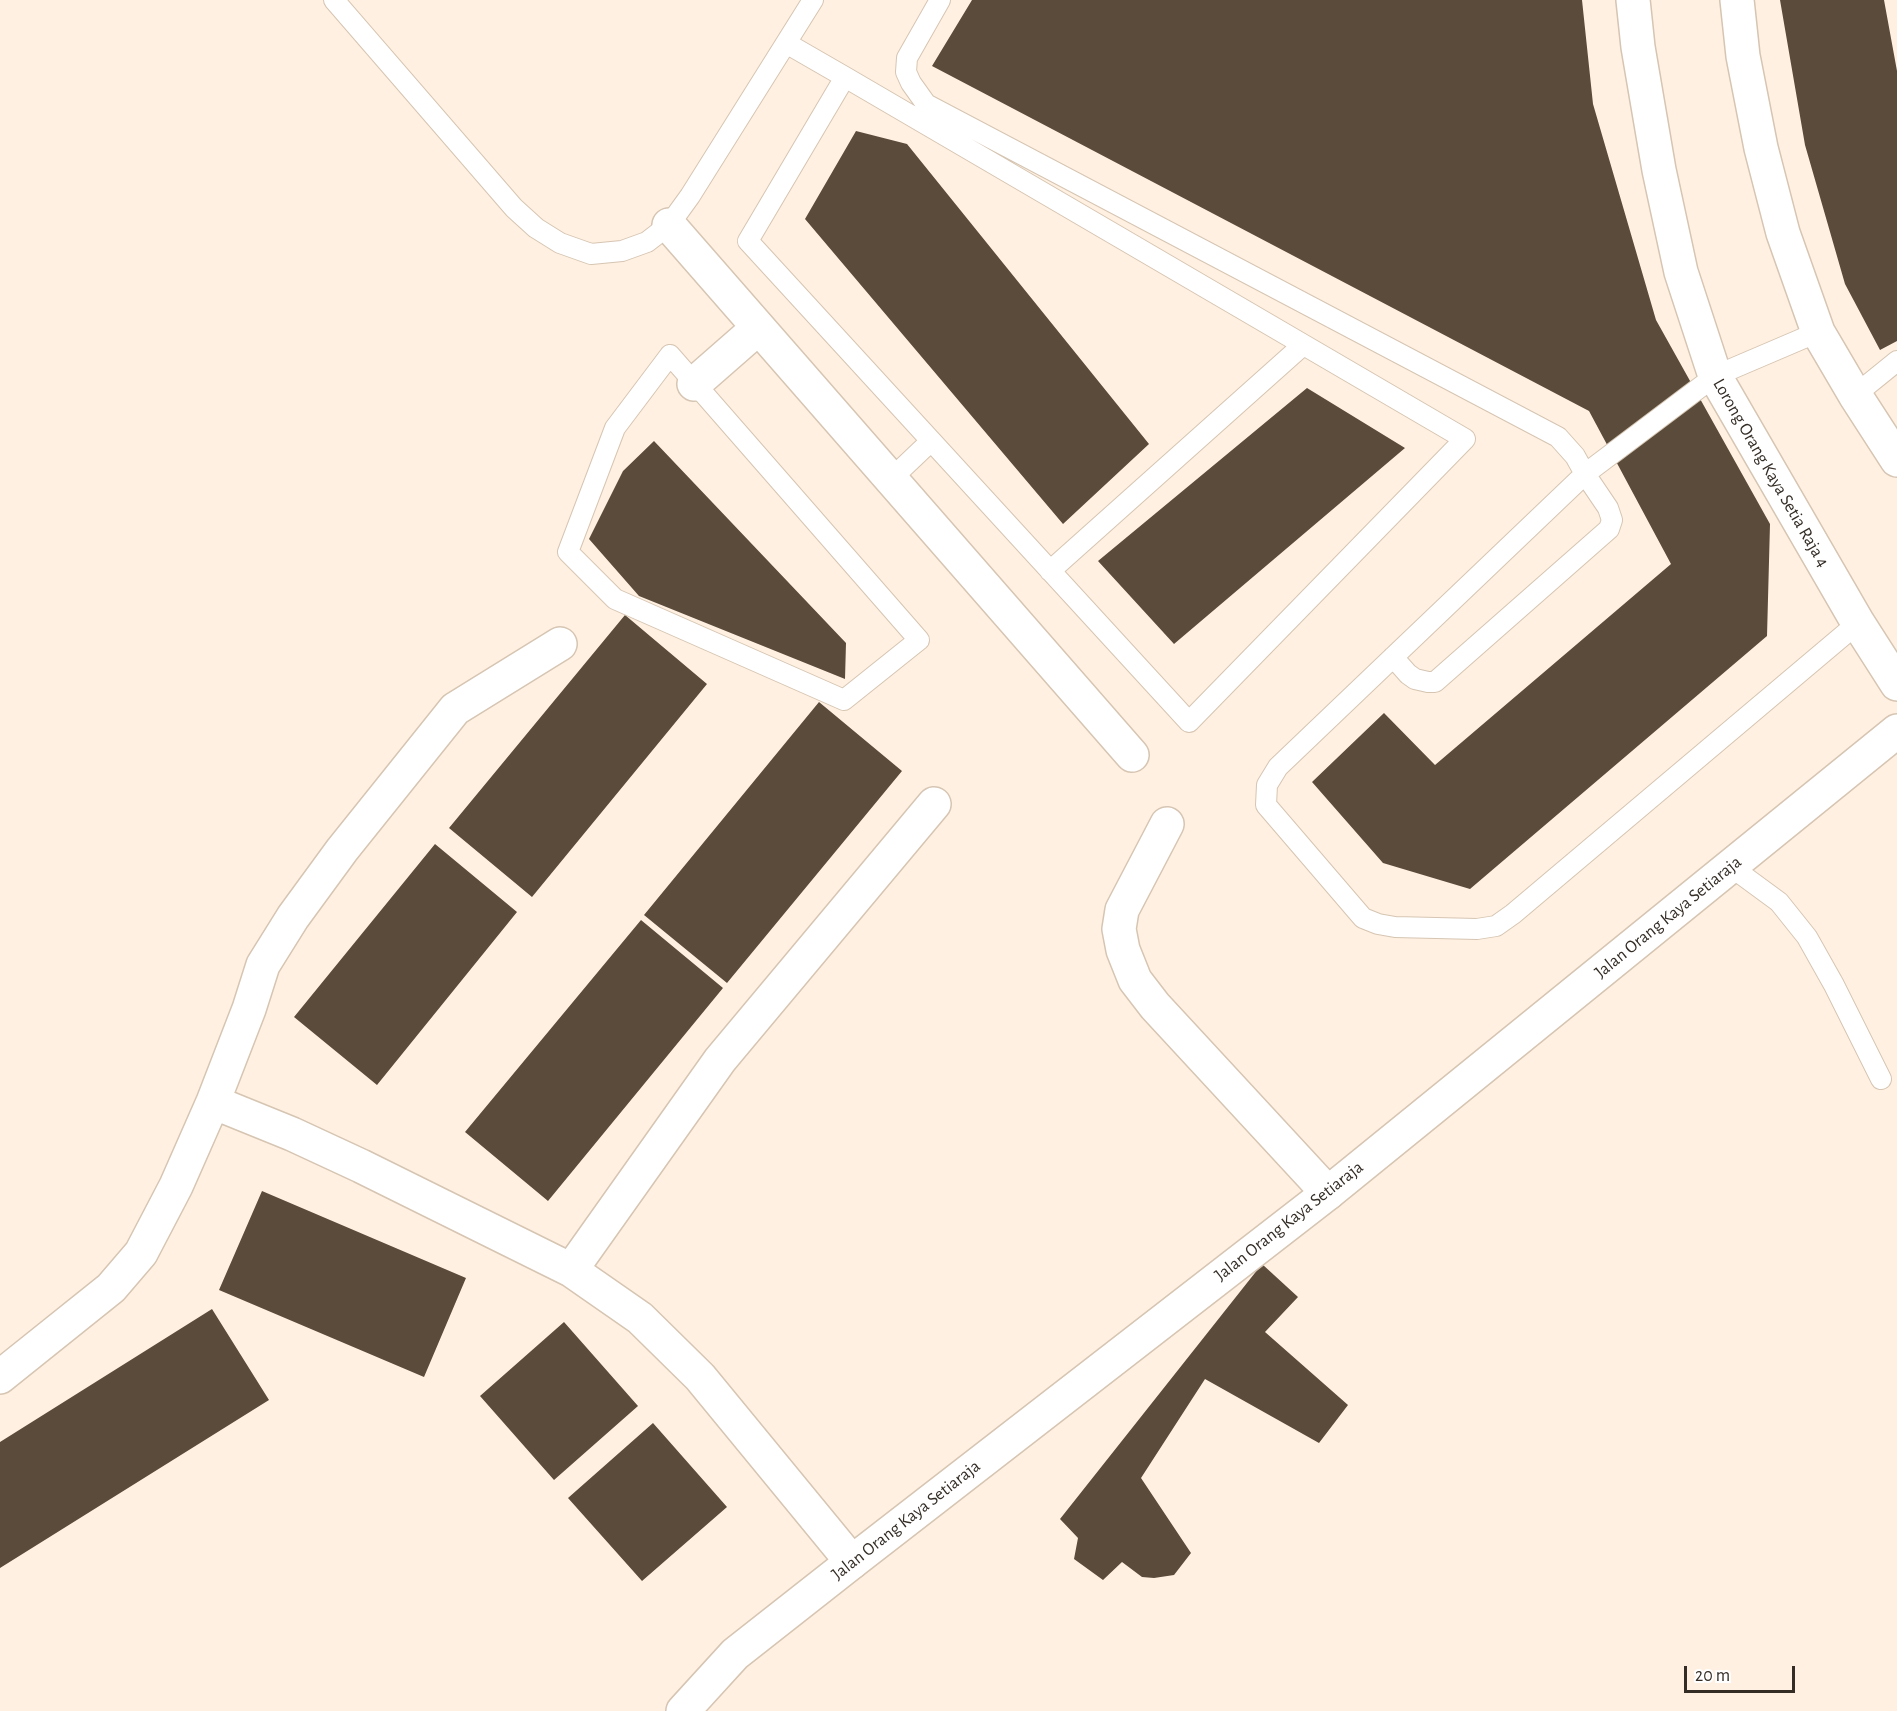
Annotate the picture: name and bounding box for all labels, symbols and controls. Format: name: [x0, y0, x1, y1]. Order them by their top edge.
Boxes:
street label: Lorong Orang Kaya Setia Raja 4: [1708, 375, 1834, 571]
street label: Jalan Orang Kaya Setiaraja: [1590, 851, 1746, 983]
street label: Jalan Orang Kaya Setiaraja: [1210, 1156, 1368, 1286]
street label: Jalan Orang Kaya Setiaraja: [827, 1455, 985, 1585]
scale bar: [1687, 1654, 1798, 1692]
text: 20 m: [1695, 1667, 1730, 1685]

